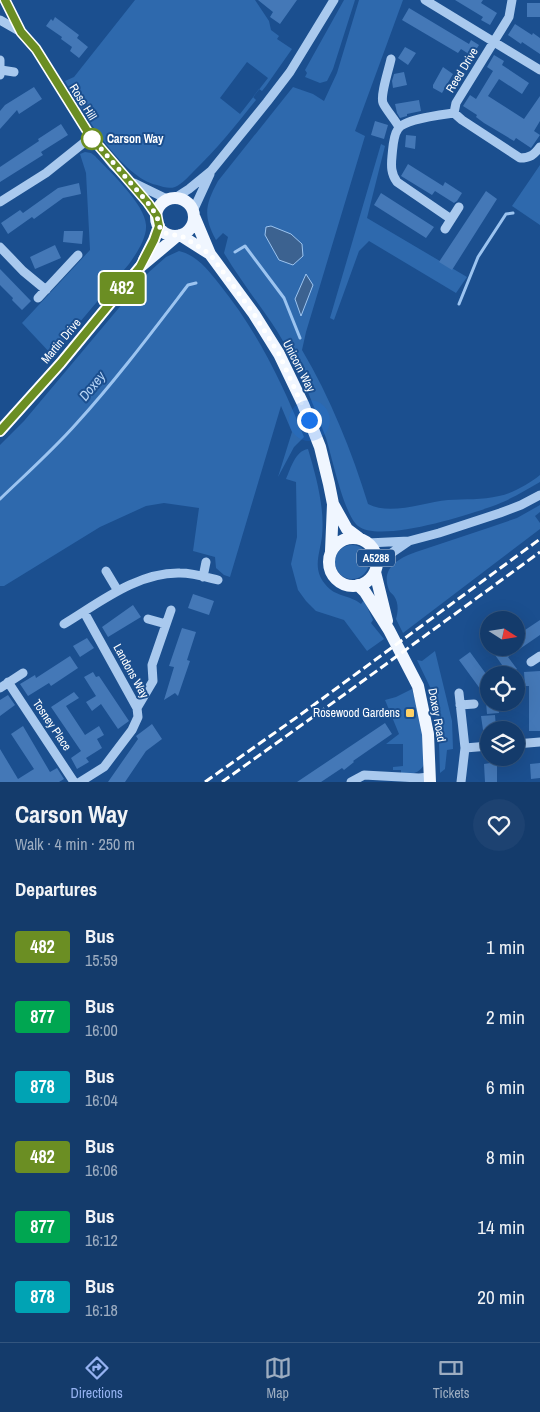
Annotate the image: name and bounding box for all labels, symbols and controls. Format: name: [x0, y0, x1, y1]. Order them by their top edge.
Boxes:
street label: Reed Drive: [442, 45, 482, 95]
street label: Rose Hill: [66, 81, 100, 123]
marker: Carson Way: [81, 128, 103, 150]
place label: Carson Way: [107, 131, 164, 147]
line badge: 482: [93, 272, 151, 304]
text: 482: [110, 275, 134, 300]
street label: Martin Drive: [37, 315, 85, 367]
street label: Unicorn Way: [279, 337, 319, 395]
water label: Doxey: [75, 367, 110, 404]
your location: [297, 408, 322, 433]
road number: A5288: [357, 550, 395, 566]
north arrow: [480, 611, 525, 656]
map controls: [480, 611, 525, 766]
street label: Landons Way: [110, 641, 153, 701]
button: locate: [480, 666, 525, 711]
street label: Doxey Road: [424, 687, 450, 743]
street label: Tosney Place: [29, 696, 75, 754]
place label: Rosewood Gardens: [313, 705, 400, 721]
marker: Rosewood Gardens: [404, 707, 416, 719]
button: layers: [480, 721, 525, 766]
text: Carson Way: [15, 798, 128, 830]
button: heart: [473, 799, 525, 851]
text: Walk · 4 min · 250 m: [15, 833, 135, 855]
text: Departures: [15, 876, 97, 902]
text: Bus: [85, 923, 114, 949]
text: 482: [30, 934, 55, 959]
text: 1 min: [486, 934, 525, 960]
text: 15:59: [85, 949, 118, 971]
text: Bus: [85, 993, 114, 1019]
text: 877: [30, 1004, 55, 1029]
text: 2 min: [486, 1004, 525, 1030]
text: 16:00: [85, 1019, 118, 1041]
text: Bus: [85, 1063, 114, 1089]
text: 878: [30, 1074, 55, 1099]
text: 6 min: [486, 1074, 525, 1100]
text: 16:04: [85, 1089, 118, 1111]
text: Bus: [85, 1133, 114, 1159]
text: 482: [30, 1144, 55, 1169]
text: 8 min: [486, 1144, 525, 1170]
text: 16:06: [85, 1159, 118, 1181]
text: Bus: [85, 1203, 114, 1229]
text: 877: [30, 1214, 55, 1239]
text: 14 min: [477, 1214, 525, 1240]
text: 16:12: [85, 1229, 118, 1251]
text: Bus: [85, 1273, 114, 1299]
text: 878: [30, 1284, 55, 1309]
text: 20 min: [477, 1284, 525, 1310]
text: 16:18: [85, 1299, 118, 1321]
tab: Directions: [70, 1354, 123, 1402]
tab: Map: [264, 1354, 292, 1402]
tab: Tickets: [433, 1354, 470, 1402]

